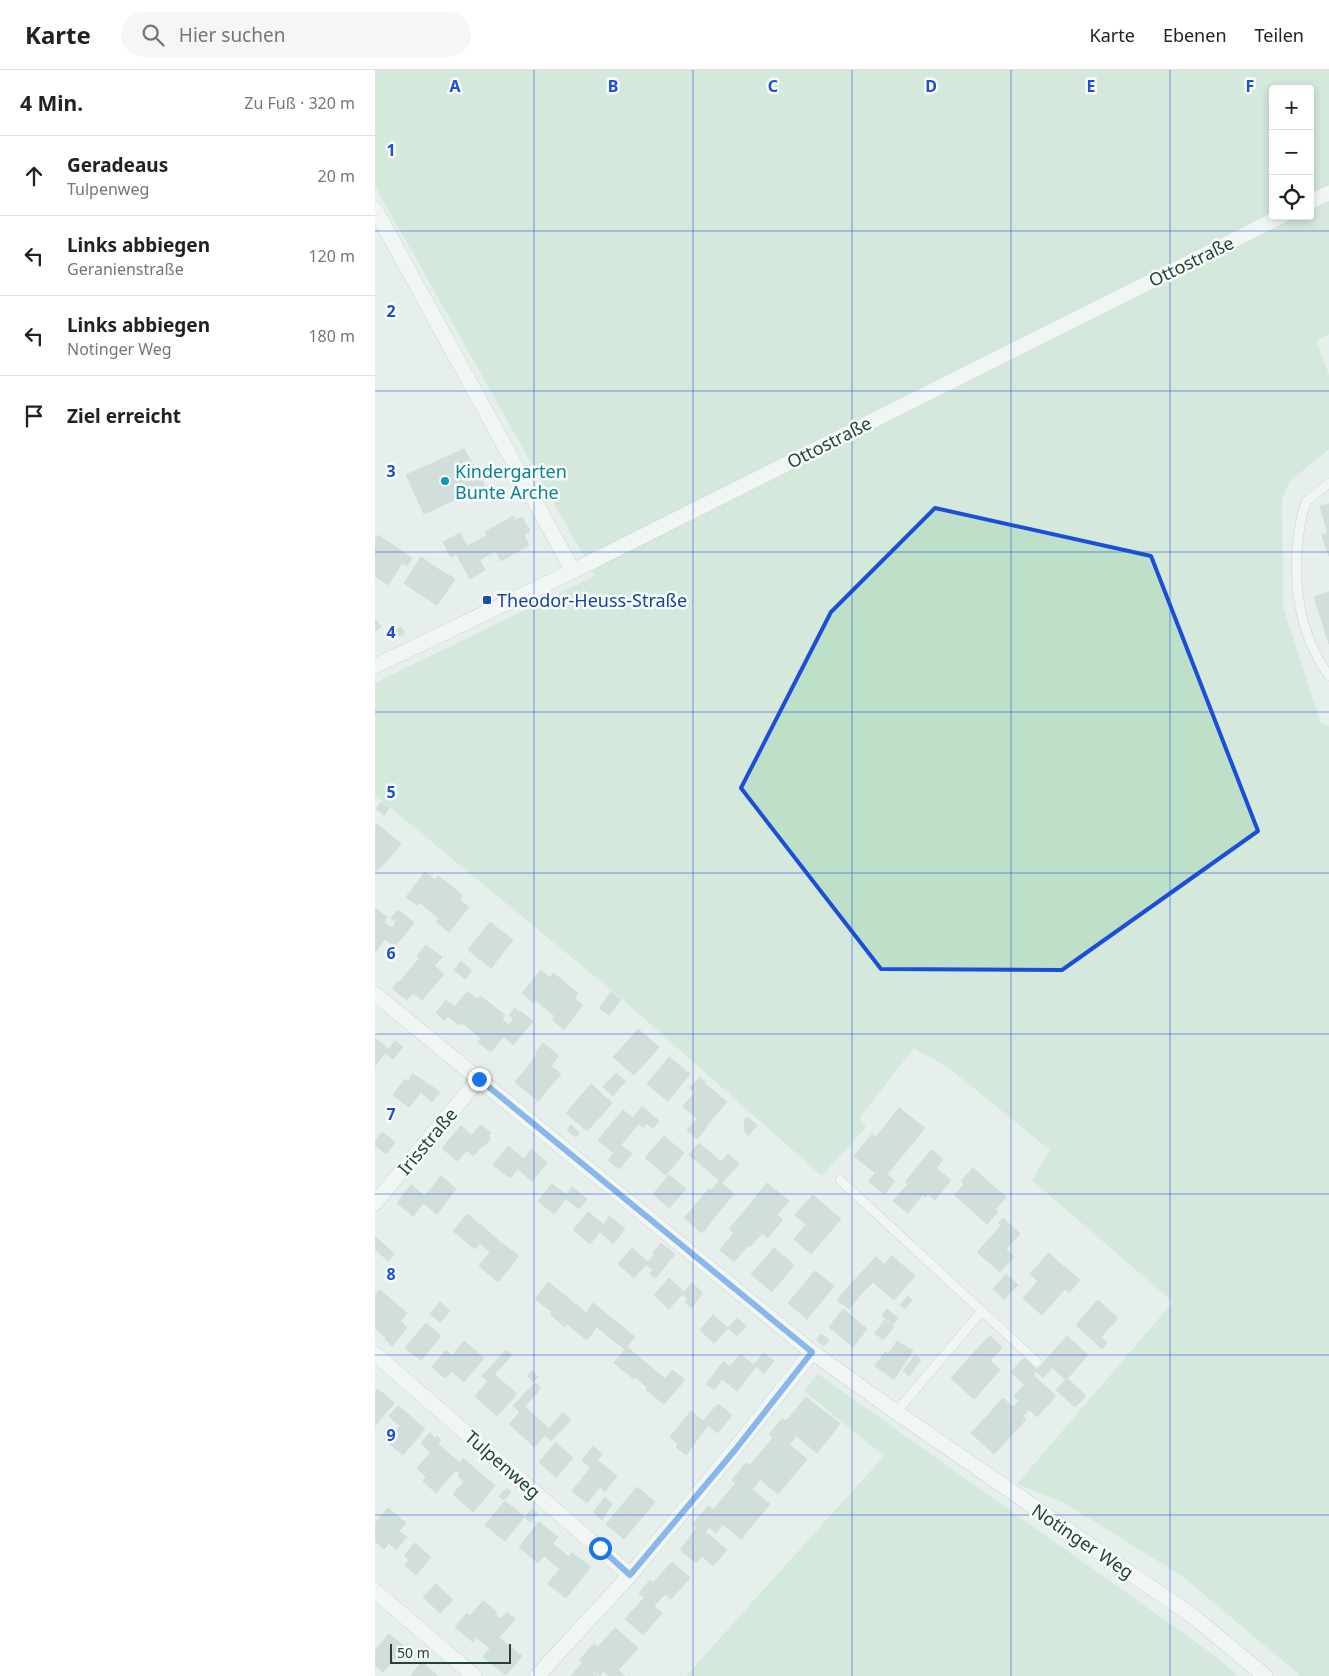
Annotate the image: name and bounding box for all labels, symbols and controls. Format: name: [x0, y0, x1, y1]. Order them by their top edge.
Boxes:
search box: [121, 12, 471, 57]
text: Karte: [25, 18, 91, 51]
icon: search: [139, 21, 167, 49]
text: Hier suchen: [179, 22, 285, 48]
text: Karte: [1090, 23, 1135, 47]
text: Ebenen: [1163, 23, 1227, 47]
text: Teilen: [1255, 23, 1304, 47]
text: A: [449, 75, 461, 97]
text: B: [608, 75, 618, 97]
text: C: [768, 75, 778, 97]
text: D: [925, 75, 937, 97]
text: E: [1087, 75, 1096, 97]
text: F: [1246, 75, 1254, 97]
map controls: [1269, 85, 1314, 220]
button: +: [1269, 85, 1314, 130]
text: 4 Min.: [20, 89, 83, 117]
text: Zu Fuß · 320 m: [244, 92, 355, 114]
button: −: [1269, 130, 1314, 175]
text: 1: [386, 139, 396, 161]
text: Geradeaus: [67, 152, 168, 178]
icon: ahead: [20, 162, 48, 190]
text: 20 m: [318, 165, 355, 187]
button: locate: [1269, 175, 1314, 220]
text: Tulpenweg: [67, 178, 149, 200]
street label: Ottostraße: [1145, 230, 1237, 292]
text: Links abbiegen: [67, 232, 210, 258]
icon: left: [20, 242, 48, 270]
text: 120 m: [308, 245, 355, 267]
text: Geranienstraße: [67, 258, 184, 280]
text: 2: [386, 300, 396, 322]
text: Links abbiegen: [67, 312, 210, 338]
icon: left: [20, 322, 48, 350]
text: 180 m: [308, 325, 355, 347]
text: Notinger Weg: [67, 338, 172, 360]
icon: arrive: [20, 402, 48, 430]
text: Ziel erreicht: [67, 403, 181, 429]
street label: Ottostraße: [783, 410, 875, 474]
place label: Kindergarten Bunte Arche: [455, 459, 567, 504]
text: 3: [386, 460, 396, 482]
marker: Kindergarten Bunte Arche: [439, 475, 451, 487]
place label: Theodor-Heuss-Straße: [497, 588, 687, 612]
marker: Theodor-Heuss-Straße: [481, 594, 493, 606]
text: 4: [386, 621, 396, 643]
text: 5: [386, 781, 396, 803]
text: 6: [386, 942, 396, 964]
route end: [468, 1068, 491, 1091]
street label: Irisstraße: [392, 1102, 462, 1180]
text: 7: [386, 1103, 396, 1125]
text: 8: [386, 1263, 396, 1285]
text: 9: [386, 1424, 396, 1446]
street label: Tulpenweg: [460, 1425, 546, 1503]
street label: Notinger Weg: [1027, 1498, 1139, 1584]
route start: [589, 1537, 612, 1560]
scale bar: [390, 1641, 511, 1664]
text: 50 m: [397, 1643, 430, 1662]

